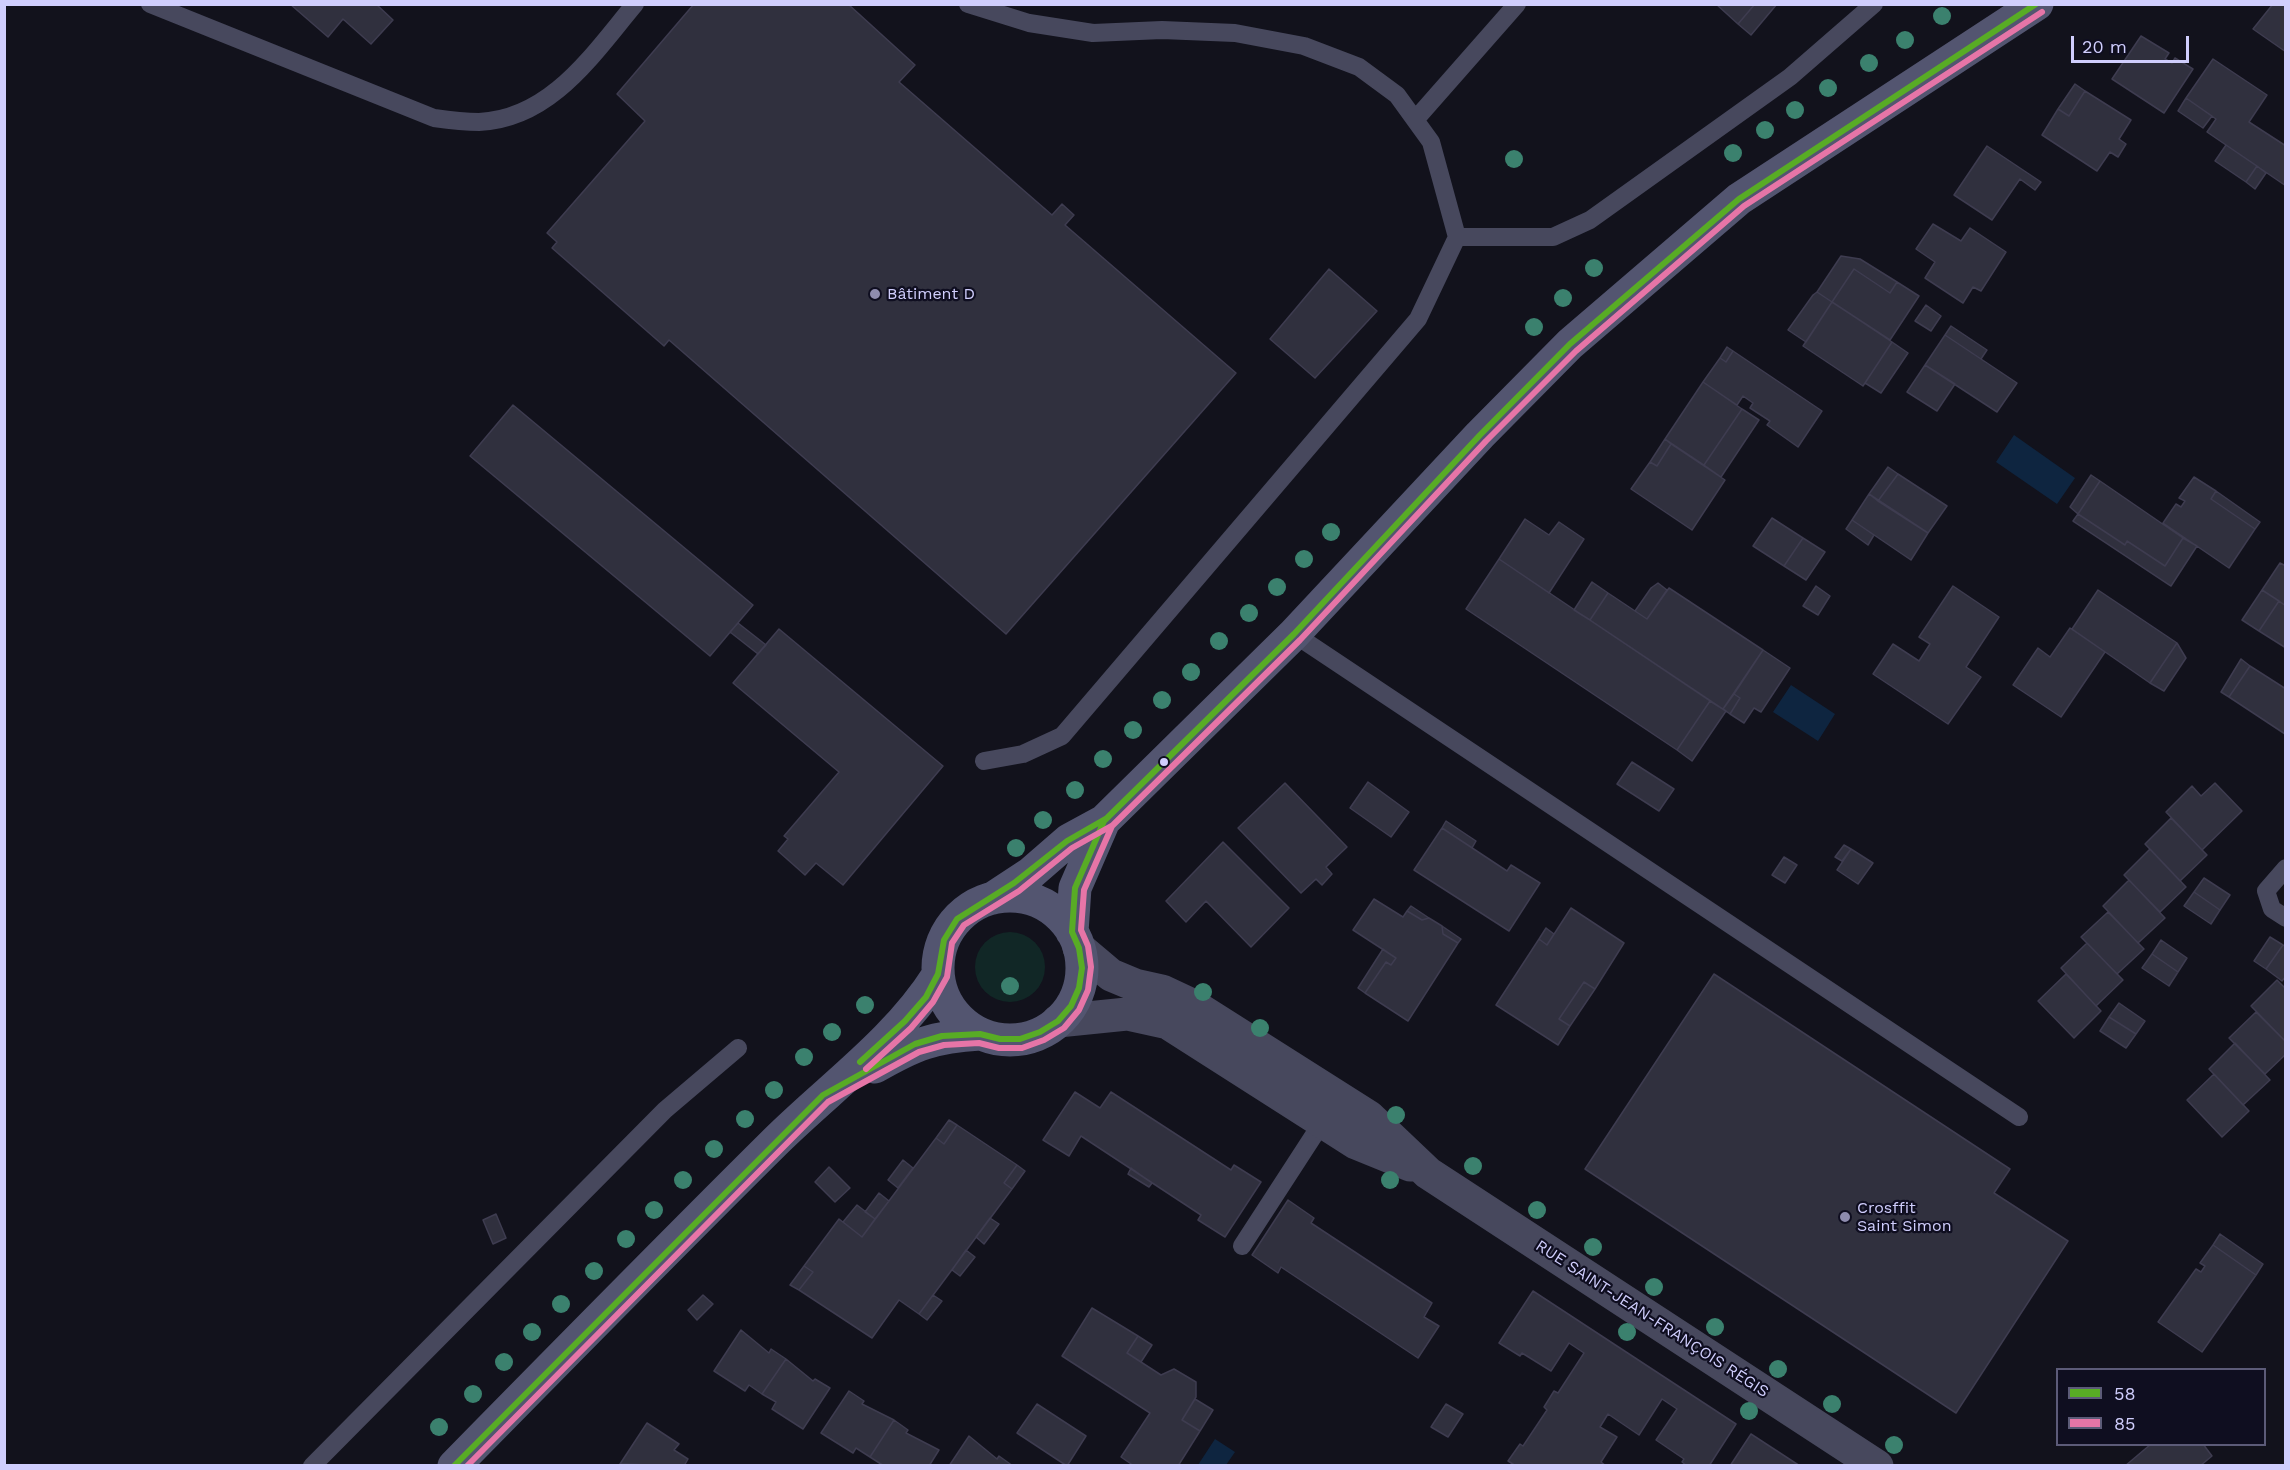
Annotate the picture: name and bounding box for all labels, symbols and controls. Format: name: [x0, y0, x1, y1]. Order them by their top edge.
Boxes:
scale bar: [2074, 24, 2192, 62]
text: 20 m: [2082, 36, 2127, 57]
place label: Bâtiment D: [887, 284, 975, 304]
marker: Bâtiment D: [868, 287, 882, 301]
unlabelled marker: [1158, 756, 1170, 768]
place label: Crosffit Saint Simon: [1857, 1198, 1952, 1236]
marker: Crosffit Saint Simon: [1838, 1210, 1852, 1224]
street label: RUE SAINT-JEAN-FRANÇOIS RÉGIS: [1532, 1236, 1772, 1402]
legend: [2056, 1368, 2266, 1446]
text: 58: [2114, 1383, 2136, 1404]
text: 85: [2114, 1413, 2136, 1434]

